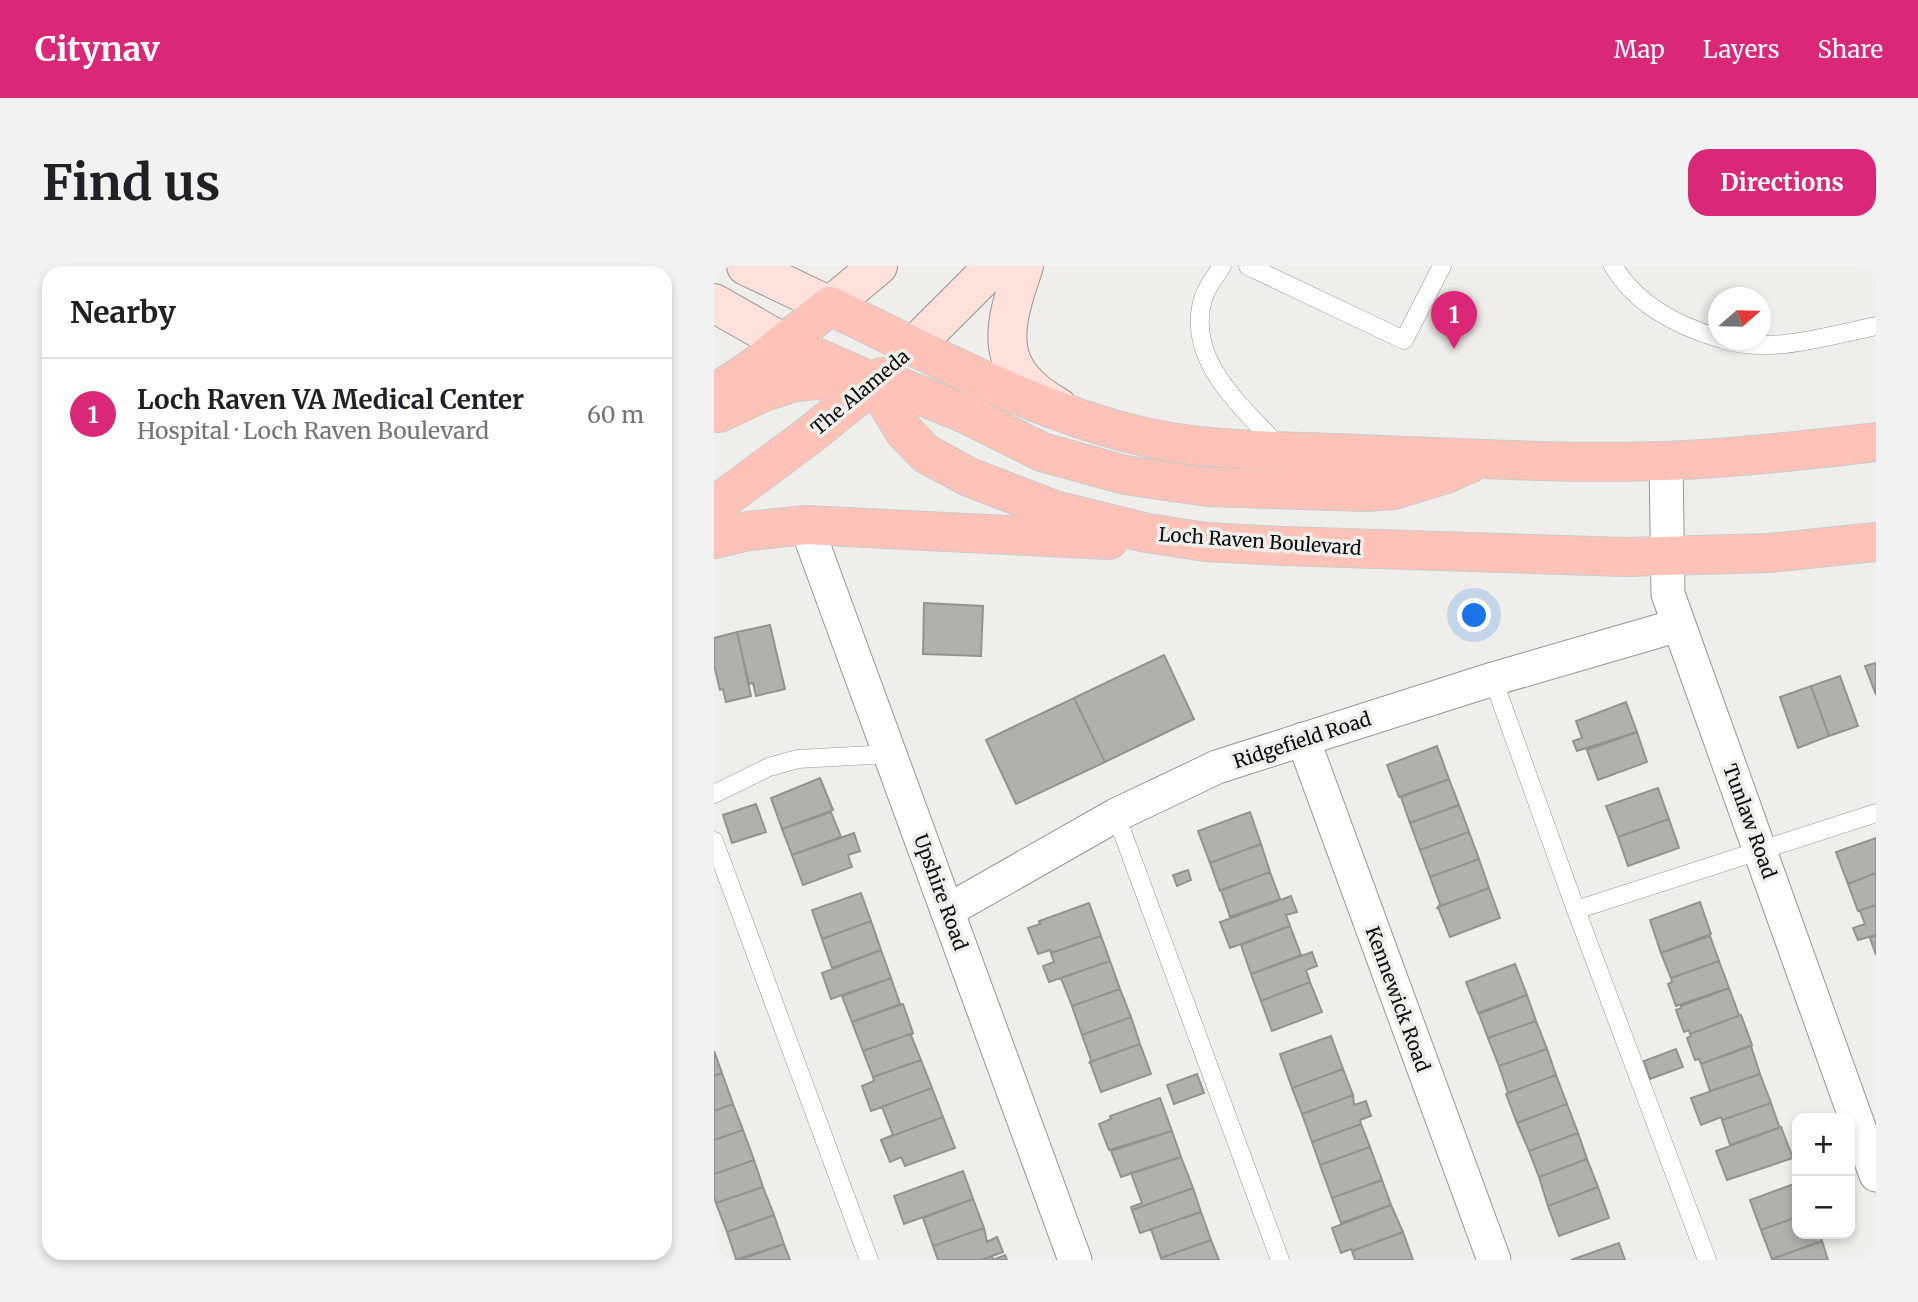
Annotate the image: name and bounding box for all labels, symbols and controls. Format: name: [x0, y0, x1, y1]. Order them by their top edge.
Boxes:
text: Citynav: [35, 29, 160, 70]
text: Map: [1614, 34, 1665, 65]
text: Layers: [1703, 34, 1779, 65]
text: Share: [1817, 34, 1883, 65]
button: Directions: [1688, 149, 1876, 216]
text: Find us: [42, 152, 220, 213]
north arrow: [1708, 287, 1771, 350]
pin: 1: [1431, 291, 1477, 349]
text: Nearby: [70, 293, 176, 331]
street label: The Alameda: [806, 344, 914, 440]
text: Loch Raven VA Medical Center: [137, 383, 524, 416]
text: 1: [88, 400, 98, 429]
text: 60 m: [587, 400, 644, 429]
text: Hospital · Loch Raven Boulevard: [137, 416, 489, 445]
street label: Loch Raven Boulevard: [1158, 522, 1362, 560]
your location: [1457, 598, 1491, 632]
street label: Ridgefield Road: [1230, 706, 1374, 774]
street label: Tunlaw Road: [1718, 760, 1782, 882]
street label: Upshire Road: [909, 831, 973, 953]
street label: Kennewick Road: [1361, 923, 1435, 1075]
map controls: [1792, 1113, 1855, 1239]
button: +: [1792, 1113, 1855, 1176]
button: −: [1792, 1176, 1855, 1239]

